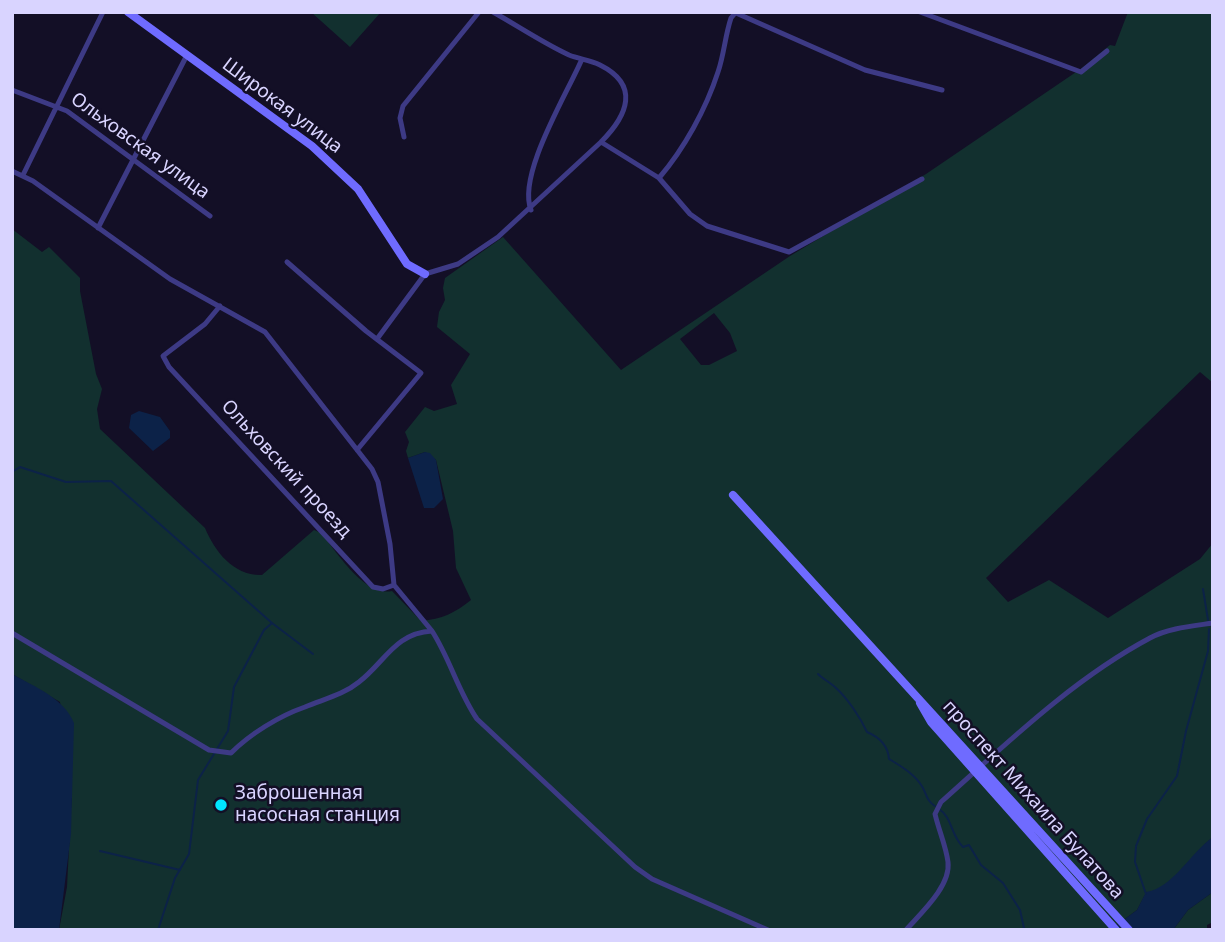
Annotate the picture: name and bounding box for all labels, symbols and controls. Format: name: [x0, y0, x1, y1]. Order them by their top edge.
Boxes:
street label: Широкая улица: [218, 53, 346, 159]
street label: Ольховская улица: [66, 88, 214, 204]
street label: Ольховский проезд: [216, 395, 356, 543]
street label: проспект Михаила Булатова: [938, 696, 1128, 904]
place label: Заброшенная насосная станция: [235, 783, 400, 827]
marker: Заброшенная насосная станция: [213, 797, 229, 813]

